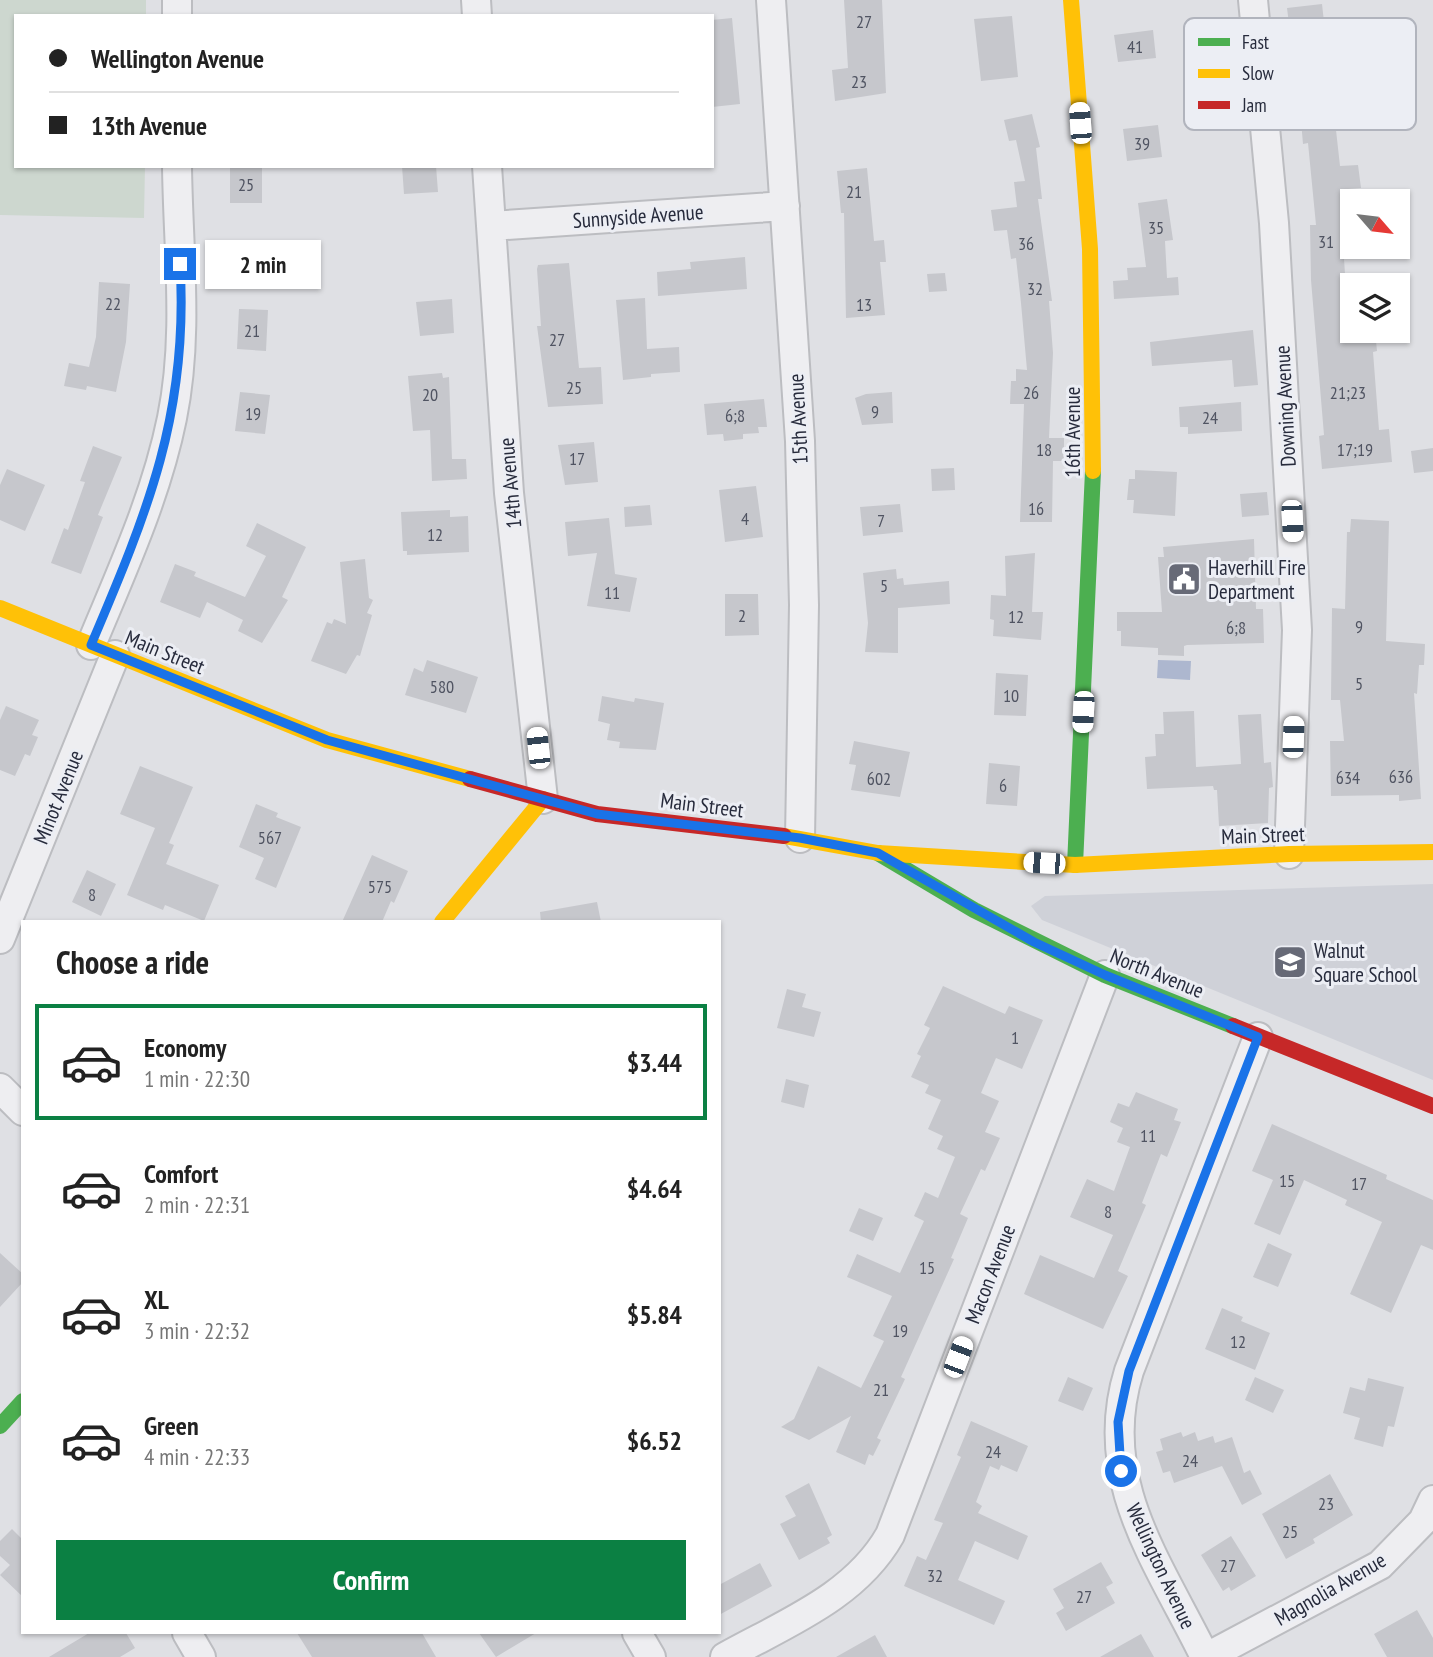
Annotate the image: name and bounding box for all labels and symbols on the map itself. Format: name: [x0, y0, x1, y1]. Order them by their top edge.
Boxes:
house number: 27: [856, 10, 872, 33]
legend: [1184, 18, 1416, 130]
text: Fast: [1242, 30, 1270, 54]
house number: 41: [1127, 35, 1143, 58]
text: Slow: [1242, 61, 1275, 85]
house number: 23: [851, 70, 867, 93]
text: Jam: [1241, 93, 1267, 117]
car: [1069, 101, 1092, 145]
house number: 39: [1134, 132, 1150, 155]
house number: 25: [238, 173, 254, 196]
house number: 21: [846, 180, 862, 203]
north arrow: [1340, 189, 1410, 259]
street label: Sunnyside Avenue: [572, 198, 704, 234]
house number: 35: [1148, 216, 1164, 239]
house number: 31: [1318, 230, 1334, 253]
house number: 36: [1018, 232, 1034, 255]
callout: 2 min: [204, 240, 320, 288]
route end: [164, 248, 196, 280]
house number: 32: [1027, 277, 1043, 300]
house number: 22: [105, 292, 121, 315]
house number: 13: [856, 293, 872, 316]
house number: 21: [244, 319, 260, 342]
house number: 27: [549, 328, 565, 351]
street label: Downing Avenue: [1268, 345, 1302, 467]
street label: 15th Avenue: [782, 373, 814, 465]
house number: 25: [566, 376, 582, 399]
house number: 26: [1023, 381, 1039, 404]
house number: 21;23: [1330, 381, 1366, 404]
house number: 20: [422, 383, 438, 406]
street label: 16th Avenue: [1059, 387, 1086, 477]
house number: 9: [871, 400, 879, 423]
house number: 19: [245, 402, 261, 425]
house number: 6;8: [725, 404, 745, 427]
house number: 24: [1202, 406, 1218, 429]
street label: 14th Avenue: [493, 437, 527, 529]
house number: 18: [1036, 438, 1052, 461]
house number: 17;19: [1337, 438, 1373, 461]
house number: 17: [569, 447, 585, 470]
house number: 16: [1028, 497, 1044, 520]
car: [1281, 499, 1304, 543]
house number: 4: [741, 507, 749, 530]
house number: 7: [877, 509, 885, 532]
house number: 12: [427, 523, 443, 546]
place label: Haverhill Fire Department: [1208, 554, 1306, 605]
public building icon: Haverhill Fire Department: [1165, 560, 1203, 598]
house number: 5: [880, 574, 888, 597]
house number: 11: [604, 581, 620, 604]
house number: 2: [738, 604, 746, 627]
house number: 12: [1008, 605, 1024, 628]
house number: 9: [1355, 615, 1363, 638]
house number: 6;8: [1226, 616, 1246, 639]
street label: Main Street: [121, 624, 209, 680]
house number: 5: [1355, 672, 1363, 695]
house number: 580: [430, 675, 454, 698]
house number: 10: [1003, 684, 1019, 707]
car: [1072, 690, 1095, 734]
car: [1282, 716, 1305, 758]
car: [526, 726, 551, 770]
street label: Minot Avenue: [27, 746, 89, 848]
house number: 636: [1389, 765, 1413, 788]
house number: 634: [1336, 766, 1360, 789]
house number: 602: [867, 767, 891, 790]
house number: 6: [999, 774, 1007, 797]
street label: Main Street: [659, 787, 745, 824]
street label: Main Street: [1221, 820, 1305, 850]
house number: 567: [258, 826, 282, 849]
car: [1023, 851, 1066, 875]
house number: 575: [368, 875, 392, 898]
house number: 8: [88, 883, 96, 906]
place label: Walnut Square School: [1314, 937, 1417, 988]
street label: North Avenue: [1106, 942, 1208, 1004]
school or university icon: Walnut Square School: [1271, 943, 1309, 981]
house number: 1: [1011, 1026, 1019, 1049]
house number: 11: [1140, 1124, 1156, 1147]
house number: 15: [1279, 1169, 1295, 1192]
house number: 17: [1351, 1172, 1367, 1195]
house number: 8: [1104, 1200, 1112, 1223]
street label: Macon Avenue: [959, 1221, 1021, 1327]
house number: 15: [919, 1256, 935, 1279]
house number: 19: [892, 1319, 908, 1342]
house number: 12: [1230, 1330, 1246, 1353]
car: [941, 1334, 976, 1380]
house number: 21: [873, 1378, 889, 1401]
house number: 24: [985, 1440, 1001, 1463]
house number: 24: [1182, 1449, 1198, 1472]
route start: [1105, 1455, 1137, 1487]
house number: 23: [1318, 1492, 1334, 1515]
street label: Wellington Avenue: [1120, 1499, 1202, 1633]
house number: 25: [1282, 1520, 1298, 1543]
street label: Magnolia Avenue: [1270, 1546, 1390, 1632]
house number: 27: [1220, 1554, 1236, 1577]
house number: 32: [927, 1564, 943, 1587]
house number: 27: [1076, 1585, 1092, 1608]

